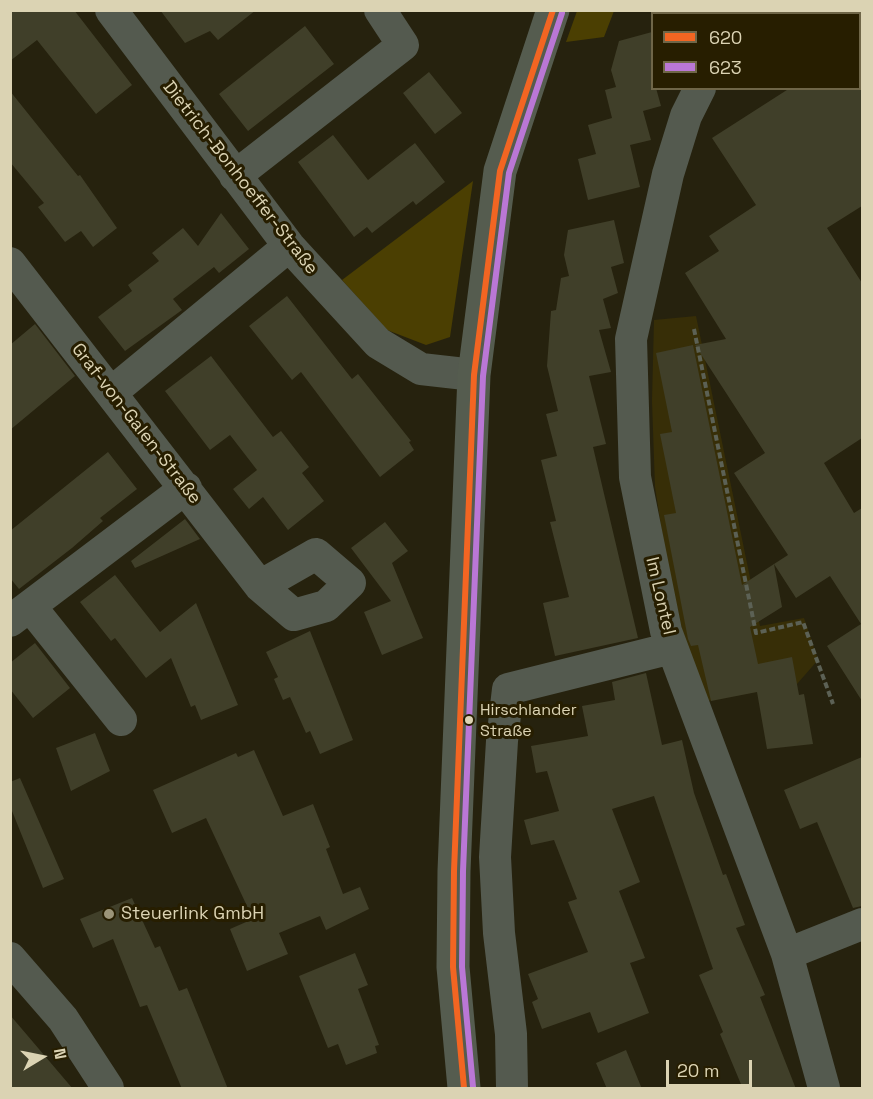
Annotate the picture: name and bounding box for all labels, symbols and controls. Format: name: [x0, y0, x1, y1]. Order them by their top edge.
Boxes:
legend: [651, 12, 861, 90]
text: 620: [709, 26, 742, 49]
text: 623: [709, 56, 742, 79]
street label: Dietrich-Bonhoeffer-Straße: [158, 77, 322, 279]
street label: Graf-von-Galen-Straße: [67, 339, 205, 509]
street label: Im Lontel: [641, 555, 679, 637]
place label: Hirschlander Straße: [480, 701, 577, 739]
marker: Hirschlander Straße: [463, 714, 475, 726]
place label: Steuerlink GmbH: [121, 903, 264, 925]
marker: Steuerlink GmbH: [102, 907, 116, 921]
north arrow: [12, 1027, 72, 1087]
text: N: [49, 1047, 71, 1061]
scale bar: [669, 1048, 754, 1086]
text: 20 m: [677, 1059, 720, 1082]

